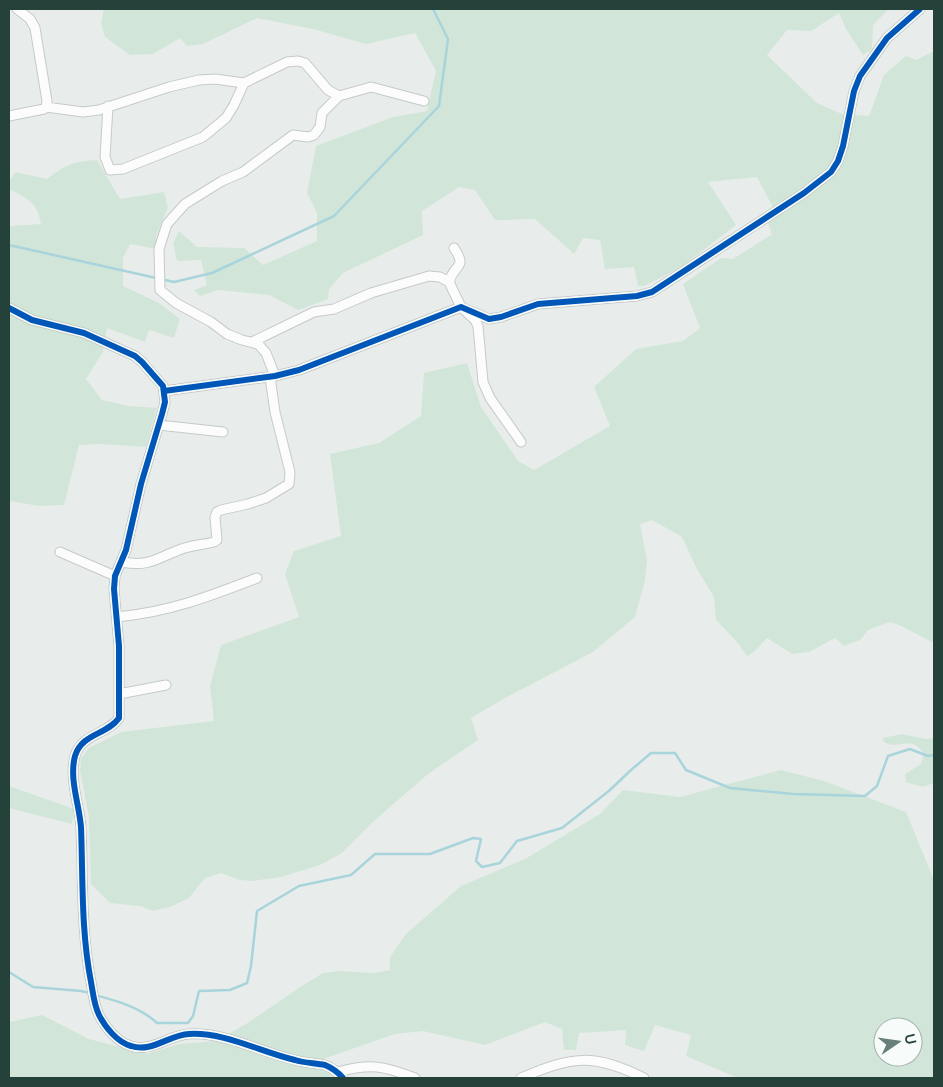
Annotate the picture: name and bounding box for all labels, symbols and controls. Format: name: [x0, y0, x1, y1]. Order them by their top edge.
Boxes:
north arrow: [873, 1017, 923, 1067]
text: U: [901, 1032, 920, 1046]

